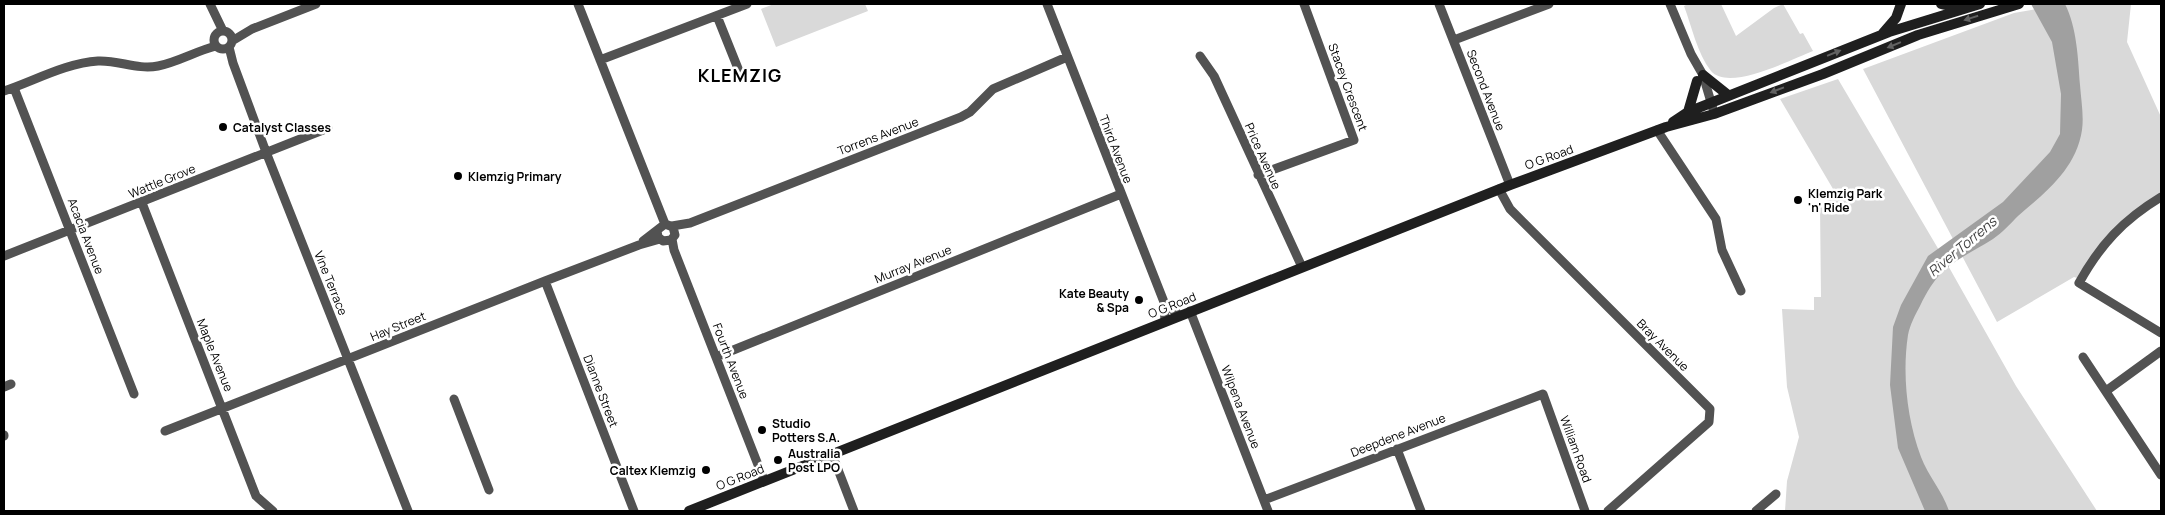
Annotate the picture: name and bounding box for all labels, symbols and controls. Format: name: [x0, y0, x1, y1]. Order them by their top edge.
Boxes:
one-way arrow: [1963, 15, 1978, 23]
street label: Stacey Crescent: [1324, 41, 1372, 133]
one-way arrow: [1887, 41, 1901, 49]
street label: Second Avenue: [1463, 47, 1509, 133]
one-way arrow: [1827, 48, 1842, 56]
district label: KLEMZIG: [698, 63, 782, 87]
one-way arrow: [1770, 87, 1785, 94]
street label: Third Avenue: [1095, 112, 1137, 186]
street label: Torrens Avenue: [835, 113, 921, 159]
place label: Catalyst Classes: [233, 119, 331, 136]
street label: Price Avenue: [1241, 120, 1285, 192]
marker: Catalyst Classes: [217, 121, 229, 133]
street label: O G Road: [1522, 140, 1576, 174]
street label: Wattle Grove: [126, 160, 198, 202]
place label: Klemzig Primary: [468, 168, 562, 185]
marker: Klemzig Primary: [452, 170, 464, 182]
place label: Klemzig Park 'n' Ride: [1808, 185, 1883, 216]
marker: Klemzig Park 'n' Ride: [1792, 194, 1804, 206]
street label: Acacia Avenue: [64, 195, 108, 277]
water label: River Torrens: [1924, 211, 2002, 280]
street label: Murray Avenue: [872, 241, 954, 287]
street label: Vine Terrace: [310, 248, 352, 318]
place label: Kate Beauty & Spa: [1059, 285, 1129, 316]
street label: O G Road: [1145, 288, 1199, 322]
marker: Kate Beauty & Spa: [1133, 294, 1145, 306]
street label: Hay Street: [368, 307, 428, 345]
street label: Bray Avenue: [1633, 315, 1693, 375]
street label: Maple Avenue: [193, 316, 237, 394]
street label: Fourth Avenue: [709, 321, 753, 401]
street label: Dianne Street: [579, 352, 623, 430]
street label: Wilpena Avenue: [1217, 363, 1265, 451]
street label: Deepdene Avenue: [1348, 409, 1448, 461]
street label: William Road: [1556, 413, 1596, 485]
place label: Studio Potters S.A.: [772, 415, 840, 446]
marker: Studio Potters S.A.: [756, 424, 768, 436]
place label: Australia Post LPO: [788, 445, 841, 476]
marker: Australia Post LPO: [772, 454, 784, 466]
street label: O G Road: [713, 460, 767, 494]
place label: Caltex Klemzig: [610, 462, 696, 479]
marker: Caltex Klemzig: [700, 464, 712, 476]

